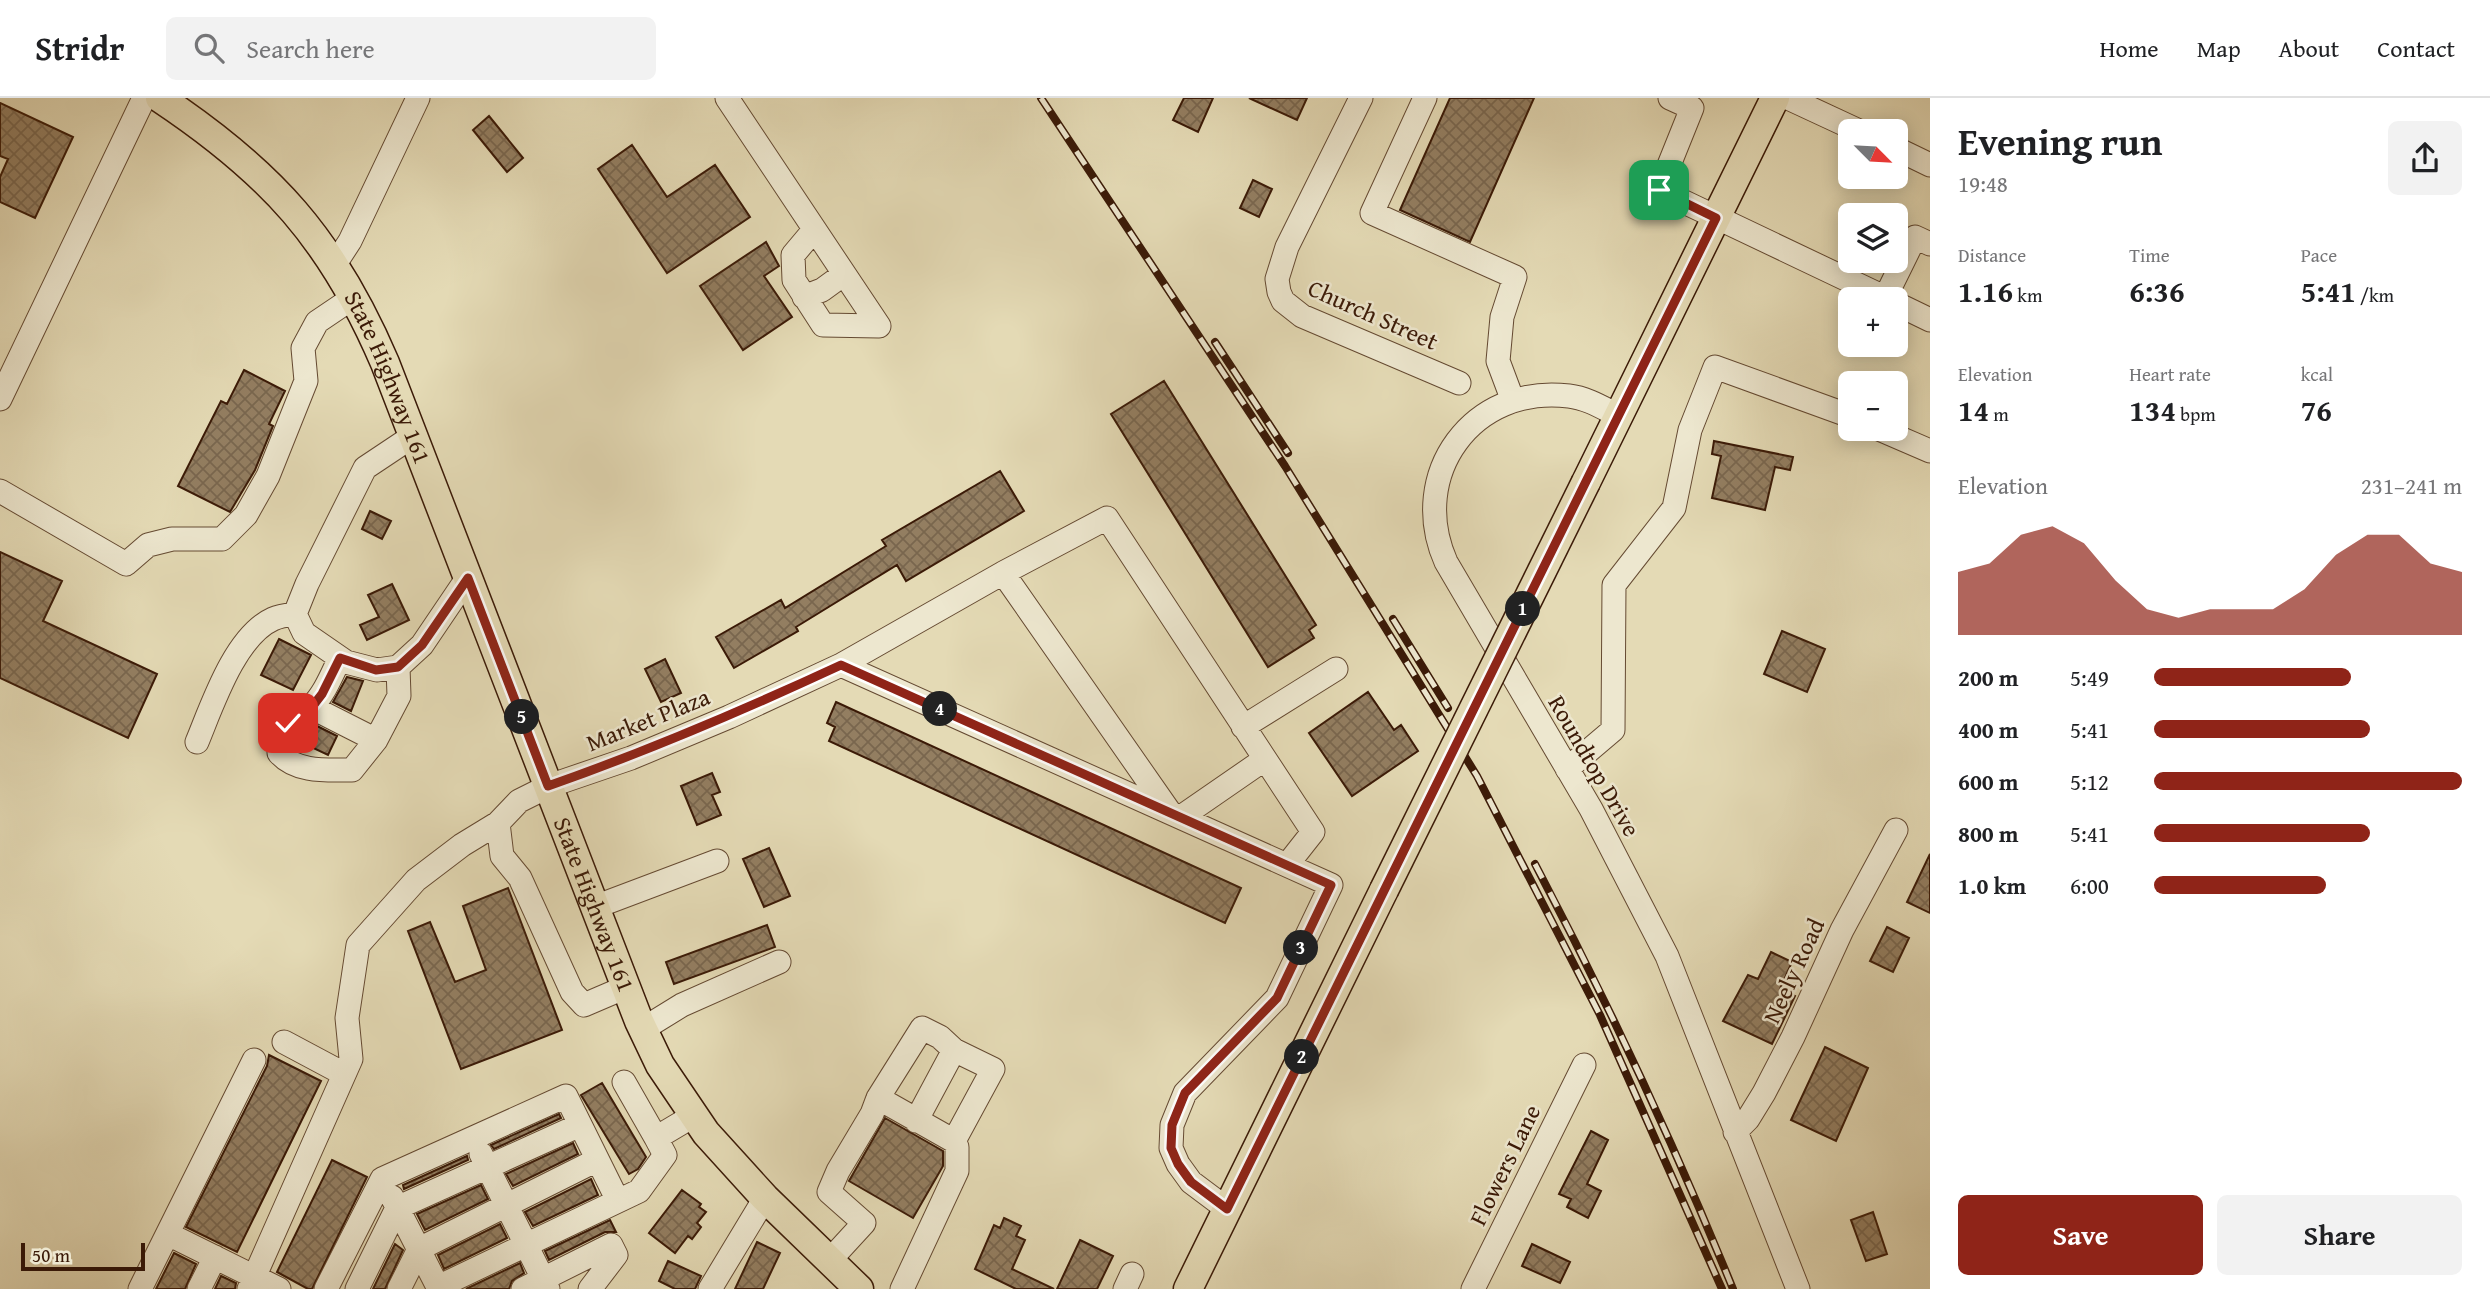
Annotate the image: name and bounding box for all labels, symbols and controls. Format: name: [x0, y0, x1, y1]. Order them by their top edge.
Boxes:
search box: [166, 17, 656, 80]
text: Stridr: [35, 24, 124, 72]
icon: search: [190, 29, 228, 67]
text: Search here: [246, 29, 375, 68]
text: Home: [2100, 31, 2159, 66]
text: Map: [2197, 31, 2241, 66]
text: About: [2279, 31, 2339, 66]
text: Contact: [2377, 31, 2455, 66]
text: Evening run: [1958, 113, 2162, 169]
north arrow: [1838, 119, 1908, 189]
map controls: [1838, 119, 1908, 441]
button: share: [2388, 121, 2462, 195]
pin: [1629, 160, 1689, 220]
text: 19:48: [1958, 167, 2008, 200]
icon: arrive: [1640, 171, 1678, 209]
button: layers: [1838, 203, 1908, 273]
text: Distance: [1958, 241, 2026, 269]
text: Time: [2129, 241, 2170, 269]
text: Pace: [2301, 241, 2337, 269]
text: 1.16: [1958, 269, 2013, 313]
text: 6:36: [2129, 269, 2184, 313]
text: 5:41: [2301, 269, 2356, 313]
street label: Church Street: [1303, 270, 1444, 359]
text: km: [2013, 281, 2042, 309]
text: /km: [2356, 281, 2394, 309]
street label: State Highway 161: [336, 284, 440, 469]
button: +: [1838, 287, 1908, 357]
text: Elevation: [1958, 360, 2032, 388]
text: Heart rate: [2129, 360, 2211, 388]
text: kcal: [2301, 360, 2333, 388]
button: −: [1838, 371, 1908, 441]
text: 14: [1958, 388, 1989, 432]
text: 134: [2129, 388, 2176, 432]
text: 76: [2301, 388, 2332, 432]
text: m: [1989, 400, 2009, 428]
text: bpm: [2176, 400, 2216, 428]
text: Elevation: [1958, 469, 2048, 502]
text: 231–241 m: [2361, 469, 2462, 502]
pin: 1: [1506, 592, 1540, 626]
text: 1: [1518, 594, 1527, 622]
text: 200 m: [1958, 661, 2019, 694]
text: 5:49: [2070, 661, 2109, 694]
street label: Market Plaza: [581, 679, 715, 760]
street label: Roundtop Drive: [1540, 689, 1649, 843]
pin: 4: [922, 692, 958, 726]
pin: [258, 693, 318, 753]
text: 4: [935, 694, 944, 722]
pin: 5: [504, 700, 540, 734]
text: 5: [517, 702, 526, 730]
icon: check: [269, 704, 307, 742]
text: 400 m: [1958, 713, 2019, 746]
text: 5:41: [2070, 713, 2109, 746]
text: 600 m: [1958, 765, 2019, 798]
text: 5:12: [2070, 765, 2109, 798]
street label: State Highway 161: [545, 812, 644, 997]
text: 800 m: [1958, 817, 2019, 850]
text: 5:41: [2070, 817, 2109, 850]
text: 1.0 km: [1958, 869, 2026, 902]
text: 6:00: [2070, 869, 2109, 902]
street label: Neely Road: [1754, 912, 1833, 1029]
pin: 3: [1284, 930, 1318, 966]
text: 3: [1296, 933, 1305, 961]
pin: 2: [1284, 1040, 1320, 1074]
text: 2: [1297, 1042, 1306, 1070]
street label: Flowers Lane: [1460, 1098, 1549, 1231]
button: Save: [1958, 1195, 2203, 1275]
button: Share: [2217, 1195, 2462, 1275]
scale bar: [21, 1240, 145, 1272]
text: 50 m: [32, 1241, 70, 1269]

